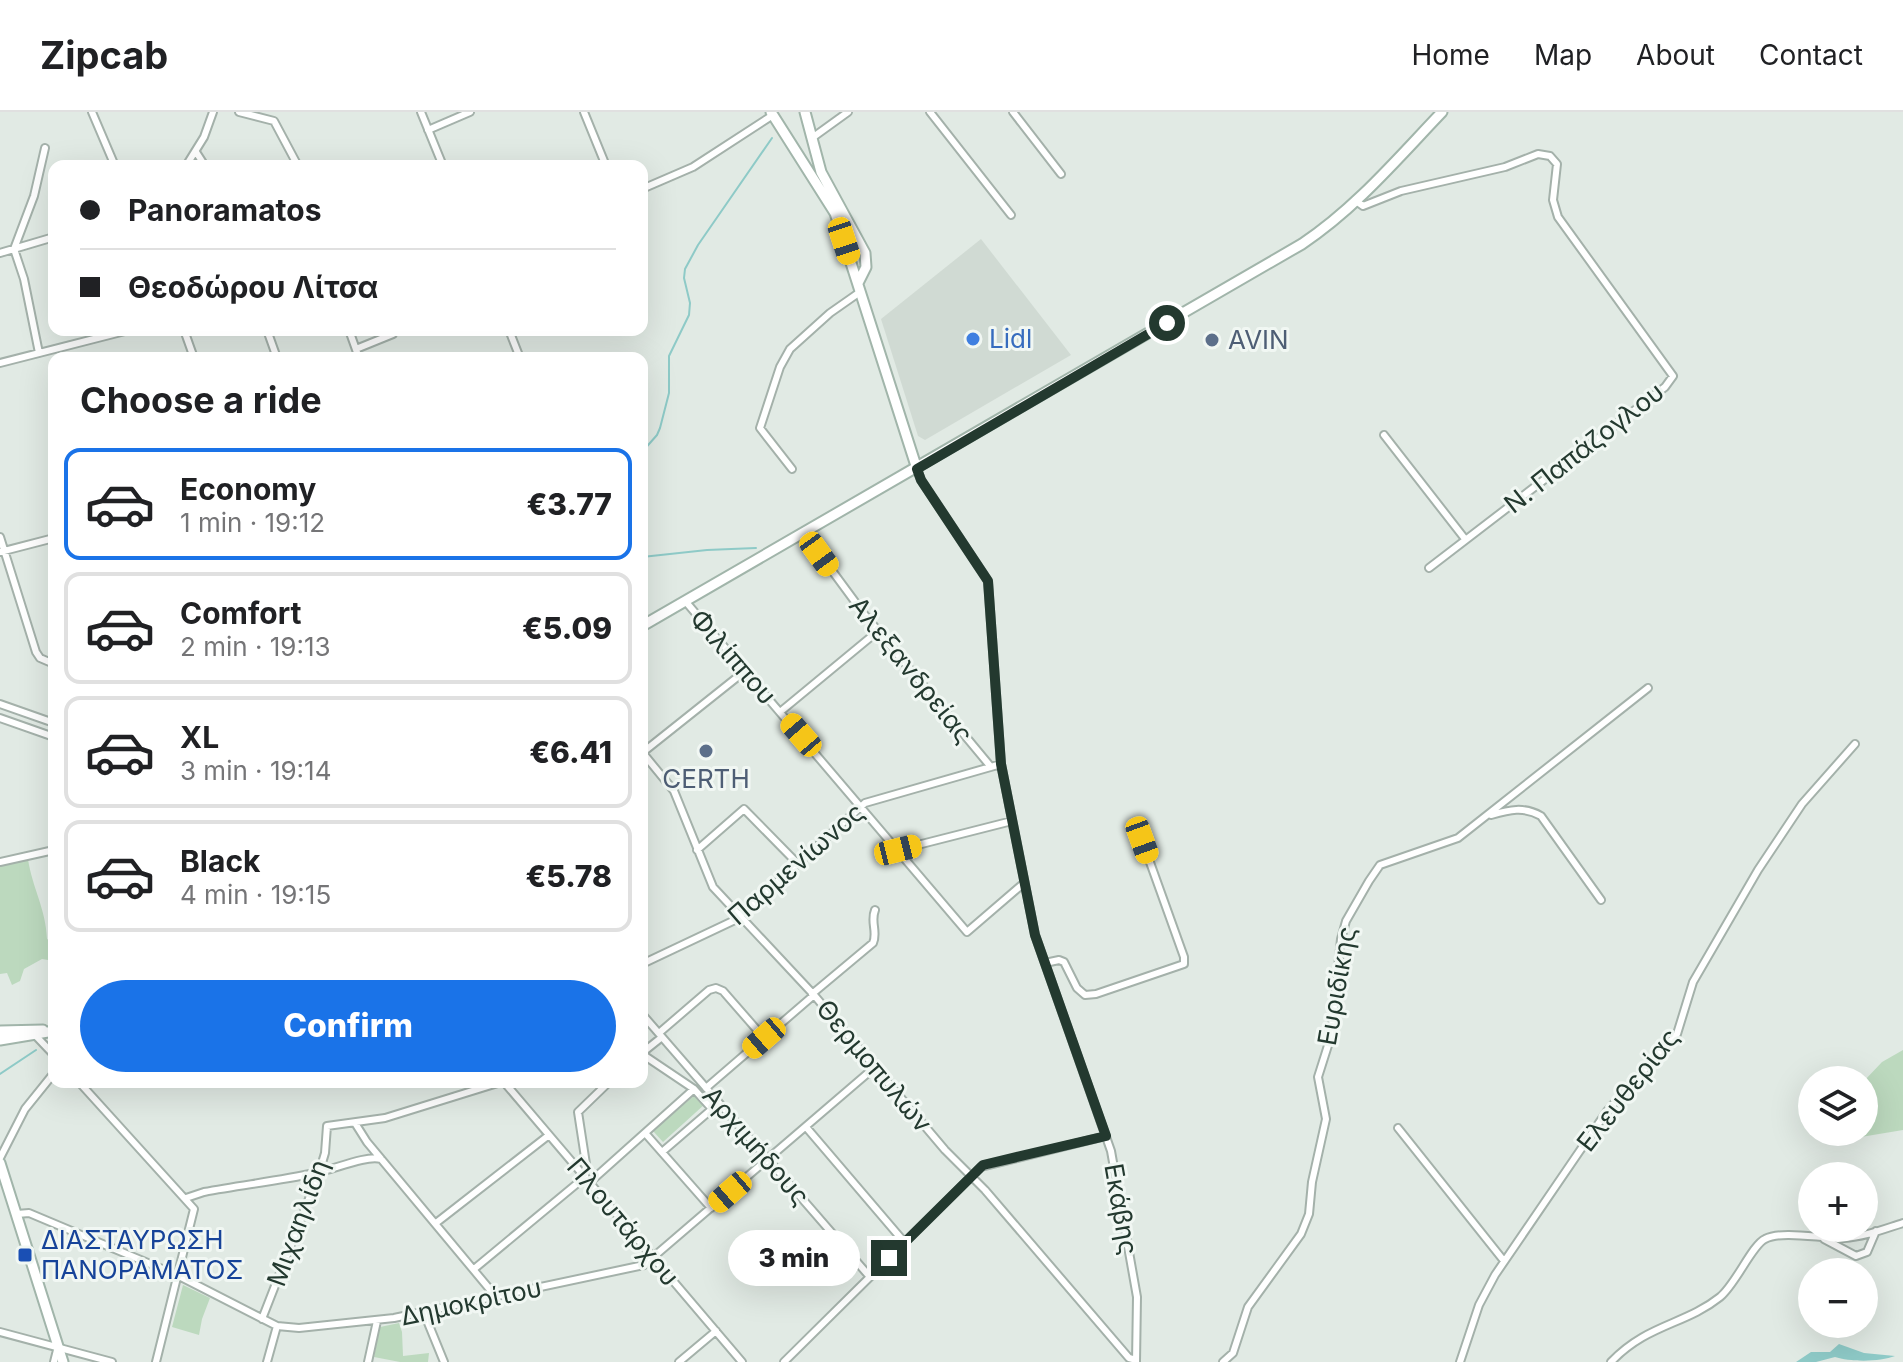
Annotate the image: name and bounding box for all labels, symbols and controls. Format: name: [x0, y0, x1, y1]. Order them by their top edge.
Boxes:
text: Zipcab: [40, 32, 168, 78]
text: Home: [1411, 38, 1490, 72]
text: Map: [1534, 38, 1592, 72]
text: About: [1636, 38, 1715, 72]
text: Contact: [1759, 38, 1863, 72]
text: Panoramatos: [128, 192, 321, 228]
car: [825, 214, 863, 268]
text: Θεοδώρου Λίτσα: [128, 269, 378, 305]
route start: [1149, 305, 1185, 341]
place label: Lidl: [989, 323, 1032, 354]
place label: AVIN: [1228, 324, 1289, 355]
marker: Lidl: [964, 330, 982, 348]
marker: AVIN: [1203, 331, 1221, 349]
street label: Ν. Παπάζογλου: [1498, 376, 1670, 519]
text: Choose a ride: [80, 378, 322, 422]
icon: car: [84, 468, 156, 540]
text: Economy: [180, 471, 316, 507]
text: €3.77: [527, 486, 612, 522]
text: 1 min · 19:12: [180, 507, 325, 538]
car: [795, 528, 843, 580]
street label: Αλεξανδρείας: [843, 590, 980, 749]
icon: car: [84, 592, 156, 664]
text: Comfort: [180, 595, 301, 631]
street label: Φιλίππου: [684, 603, 783, 710]
text: €5.09: [522, 610, 612, 646]
text: 2 min · 19:13: [180, 631, 331, 662]
car: [776, 709, 826, 761]
icon: car: [84, 716, 156, 788]
text: XL: [180, 719, 219, 755]
text: €6.41: [529, 734, 612, 770]
marker: CERTH: [697, 742, 715, 760]
text: 3 min · 19:14: [180, 755, 331, 786]
place label: CERTH: [662, 763, 750, 794]
street label: Παρμενίωνος: [721, 796, 870, 931]
car: [1123, 813, 1161, 867]
car: [872, 833, 924, 867]
icon: car: [84, 840, 156, 912]
text: Black: [180, 843, 260, 879]
text: €5.78: [526, 858, 612, 894]
text: 4 min · 19:15: [180, 879, 331, 910]
street label: Ευριδίκης: [1311, 924, 1362, 1048]
button: Confirm: [80, 980, 616, 1072]
street label: Θερμοπυλών: [810, 993, 939, 1138]
car: [738, 1013, 790, 1063]
street label: Ελευθερίας: [1570, 1022, 1685, 1157]
map controls: [1798, 1066, 1878, 1338]
button: layers: [1798, 1066, 1878, 1146]
street label: Αρχιμήδους: [697, 1080, 816, 1211]
street label: Πλουτάρχου: [561, 1152, 686, 1292]
street label: Μιχαηλίδη: [260, 1155, 335, 1290]
street label: Εκάβης: [1098, 1161, 1145, 1257]
button: +: [1798, 1162, 1878, 1242]
car: [704, 1167, 756, 1217]
place label: ΔΙΑΣΤΑΥΡΩΣΗ ΠΑΝΟΡΑΜΑΤΟΣ: [41, 1224, 243, 1285]
callout: 3 min: [729, 1230, 861, 1286]
route end: [871, 1240, 907, 1276]
text: 3 min: [759, 1242, 829, 1273]
marker: ΔΙΑΣΤΑΥΡΩΣΗ ΠΑΝΟΡΑΜΑΤΟΣ: [16, 1246, 34, 1264]
button: −: [1798, 1258, 1878, 1338]
street label: Δημοκρίτου: [398, 1271, 544, 1332]

